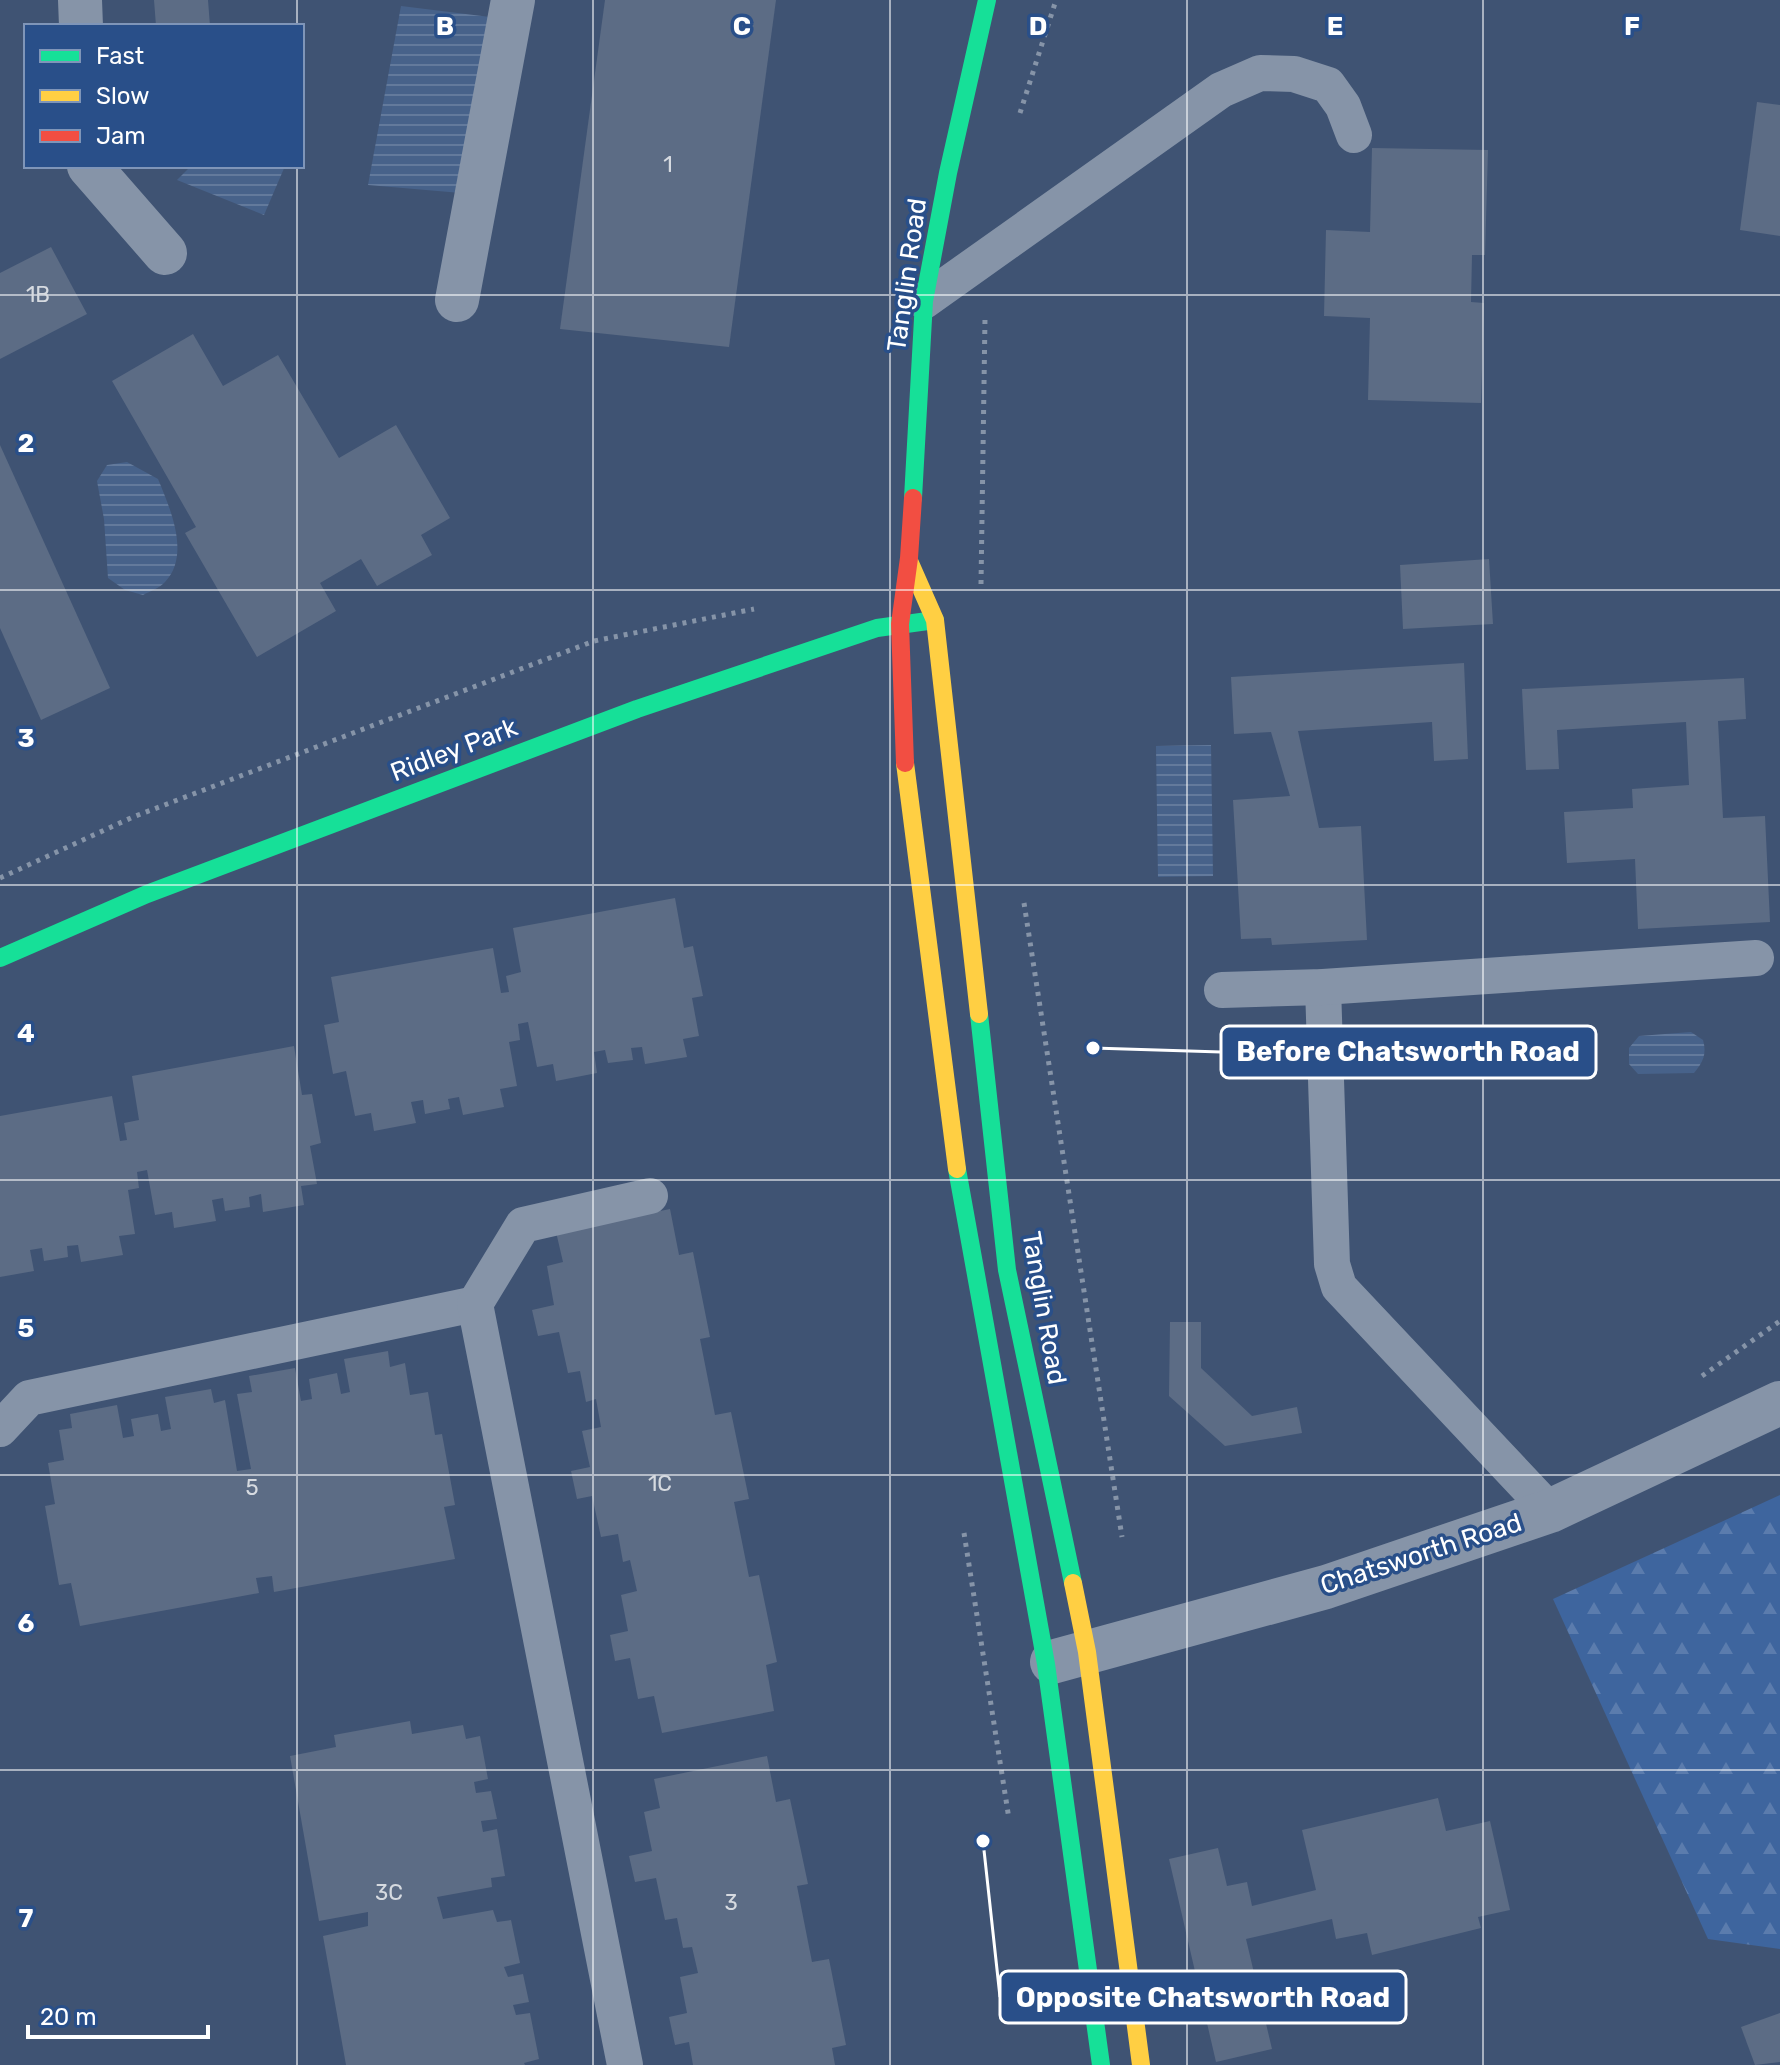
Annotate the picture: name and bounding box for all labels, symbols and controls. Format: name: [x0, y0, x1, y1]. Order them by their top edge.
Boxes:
text: B: [436, 11, 454, 42]
text: C: [733, 11, 751, 42]
text: D: [1029, 11, 1047, 42]
text: E: [1327, 11, 1343, 42]
text: F: [1624, 11, 1640, 42]
legend: [24, 24, 304, 168]
text: Fast: [96, 42, 144, 70]
text: Slow: [96, 82, 149, 110]
text: Jam: [96, 122, 146, 150]
house number: 1: [663, 151, 673, 178]
street label: Tanglin Road: [881, 196, 933, 354]
house number: 1B: [26, 281, 50, 308]
text: 2: [18, 428, 34, 459]
street label: Ridley Park: [386, 711, 522, 788]
text: 3: [17, 723, 35, 754]
text: 4: [17, 1018, 35, 1049]
callout: Before Chatsworth Road: [1221, 1026, 1596, 1078]
text: Before Chatsworth Road: [1236, 1035, 1580, 1068]
street label: Tanglin Road: [1015, 1229, 1073, 1387]
text: 5: [18, 1313, 34, 1344]
house number: 1C: [648, 1470, 672, 1497]
house number: 5: [245, 1474, 259, 1501]
street label: Chatsworth Road: [1316, 1507, 1526, 1601]
text: 6: [18, 1608, 35, 1639]
house number: 3C: [375, 1879, 403, 1906]
house number: 3: [724, 1889, 738, 1916]
text: 7: [19, 1903, 34, 1934]
callout: Opposite Chatsworth Road: [1000, 1971, 1406, 2023]
text: Opposite Chatsworth Road: [1016, 1981, 1390, 2014]
scale bar: [28, 1989, 208, 2039]
text: 20 m: [40, 2003, 97, 2031]

